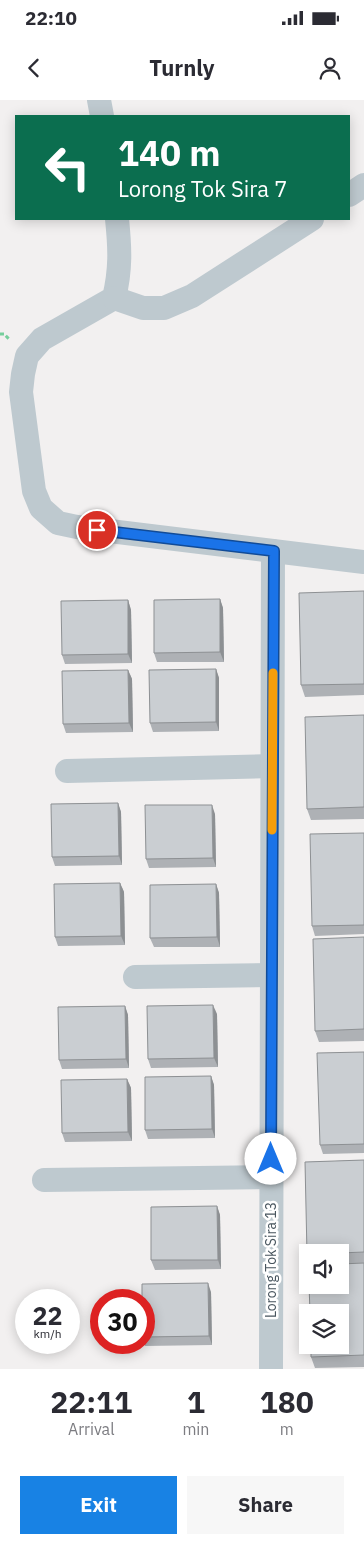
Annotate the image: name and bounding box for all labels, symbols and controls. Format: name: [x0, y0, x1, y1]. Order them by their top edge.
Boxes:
text: 22:10: [25, 6, 77, 30]
text: Turnly: [149, 53, 215, 82]
icon: back: [20, 54, 48, 82]
icon: person: [316, 54, 344, 82]
text: 140 m: [118, 130, 221, 176]
icon: left: [35, 135, 100, 200]
text: Lorong Tok Sira 7: [118, 174, 287, 203]
pin: [76, 509, 118, 551]
icon: arrive: [83, 516, 111, 544]
position arrow: [244, 1132, 296, 1184]
street label: Lorong Tok Sira 13: [262, 1202, 280, 1318]
map controls: [299, 1244, 349, 1354]
button: sound: [299, 1244, 349, 1294]
speed limit sign: 30: [90, 1289, 155, 1354]
text: 22: [32, 1299, 63, 1332]
button: layers: [299, 1304, 349, 1354]
text: km/h: [33, 1326, 62, 1341]
text: 22:11: [50, 1382, 132, 1421]
text: 1: [187, 1382, 205, 1421]
text: 180: [260, 1382, 314, 1421]
text: Arrival: [68, 1419, 115, 1439]
text: min: [182, 1419, 209, 1439]
text: m: [280, 1419, 294, 1439]
button: Exit: [20, 1476, 177, 1534]
button: Share: [187, 1476, 344, 1534]

